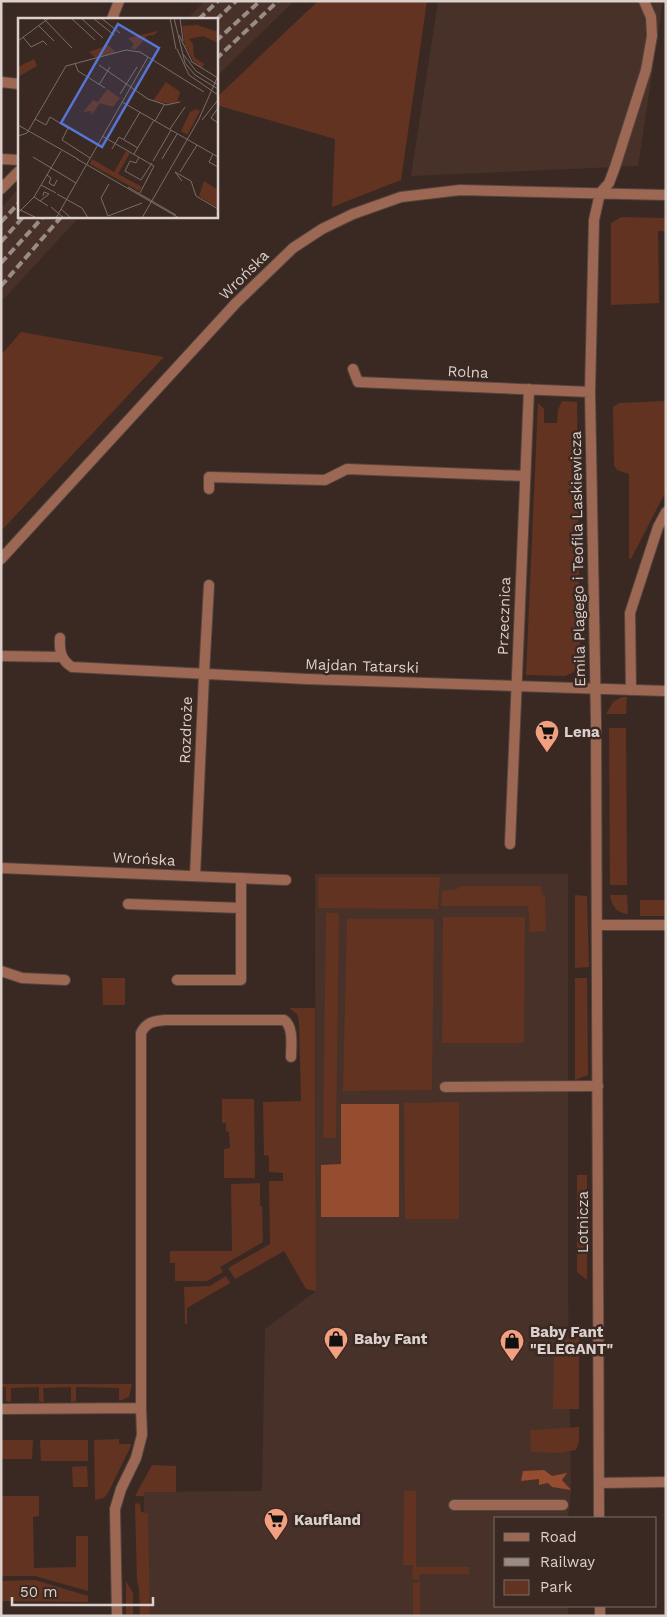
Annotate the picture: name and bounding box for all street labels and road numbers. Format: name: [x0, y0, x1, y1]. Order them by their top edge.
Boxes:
street label: Wrońska: [215, 246, 273, 304]
street label: Rolna: [447, 362, 489, 382]
street label: Emila Plagego i Teofila Laskiewicza: [567, 430, 589, 687]
street label: Przecznica: [494, 576, 514, 655]
street label: Majdan Tatarski: [305, 655, 419, 677]
street label: Rozdroże: [176, 696, 196, 764]
street label: Wrońska: [112, 848, 176, 870]
street label: Lotnicza: [574, 1190, 592, 1253]

